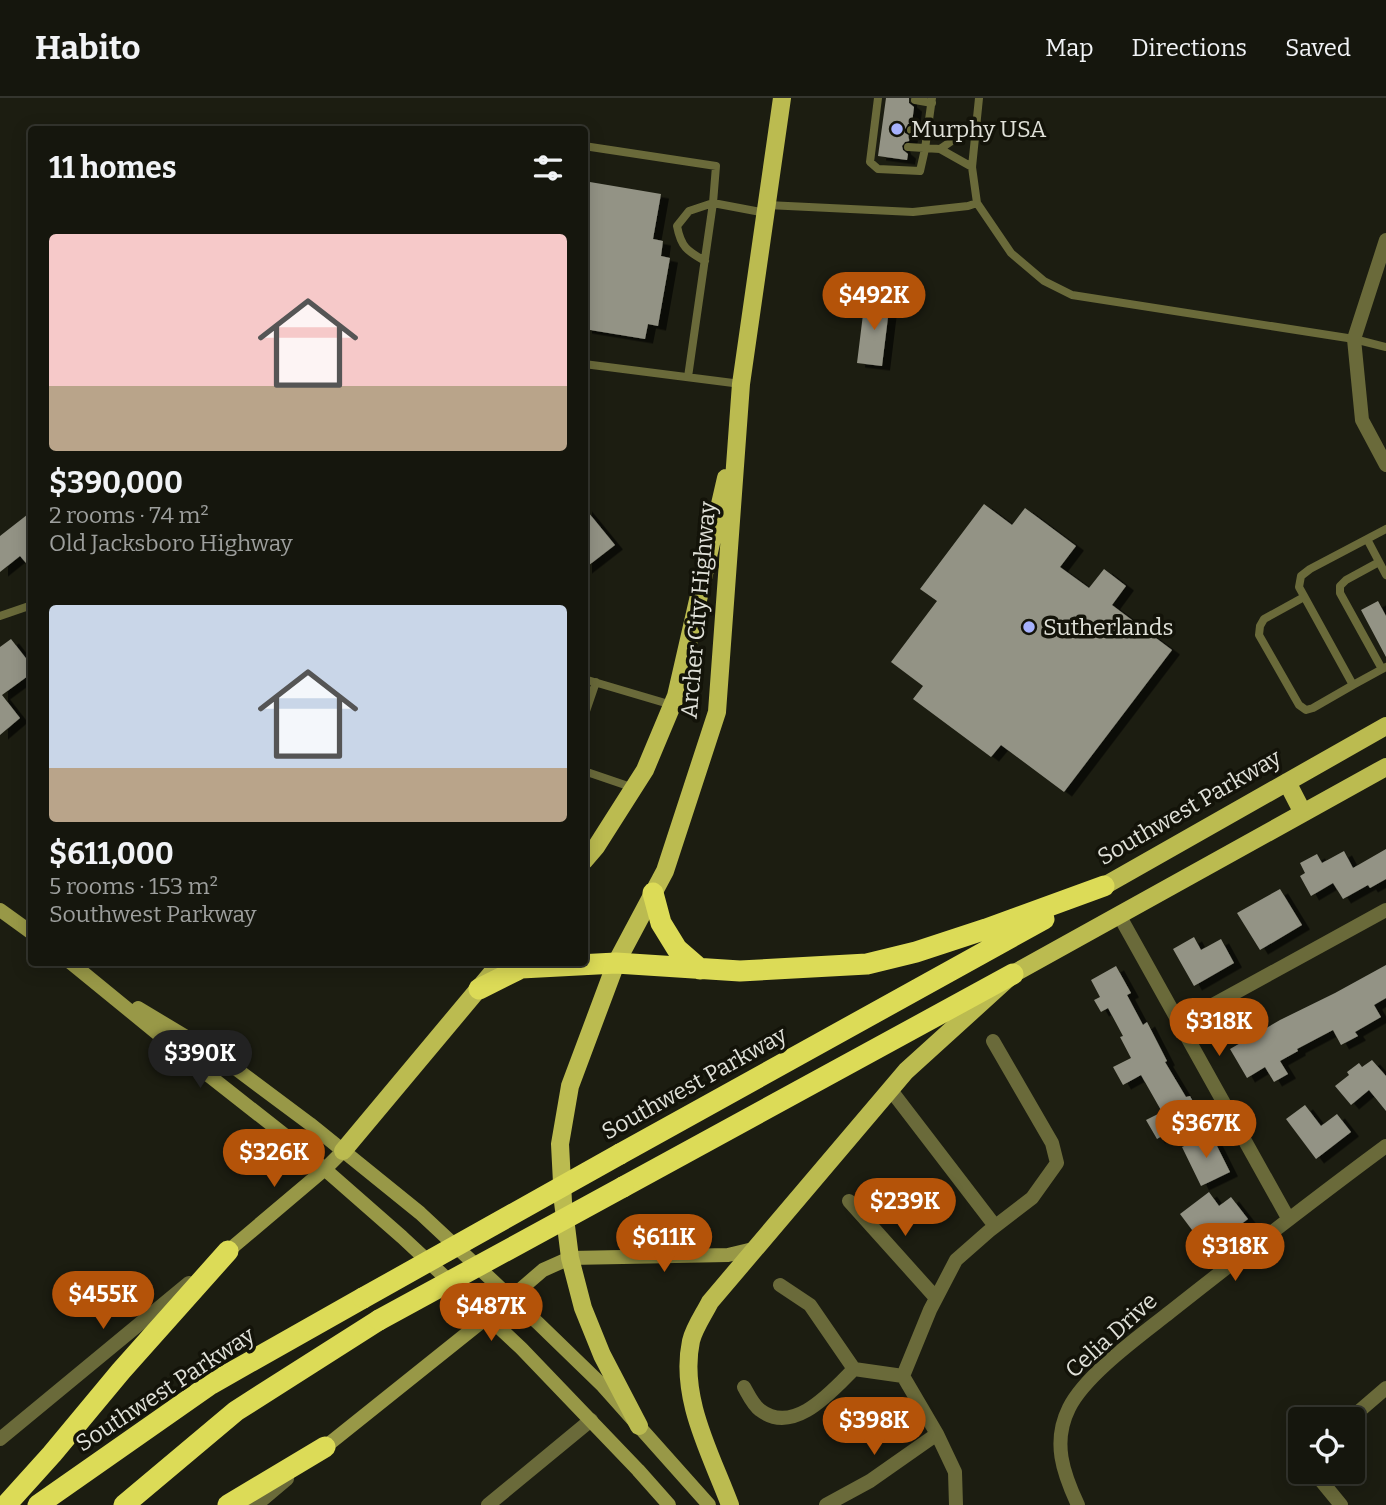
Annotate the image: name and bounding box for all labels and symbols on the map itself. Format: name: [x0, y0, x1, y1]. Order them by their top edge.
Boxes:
place label: Murphy USA: [911, 115, 1047, 143]
marker: Murphy USA: [889, 121, 905, 137]
pin: $492K: [825, 272, 923, 332]
street label: Archer City Highway: [675, 499, 722, 720]
place label: Sutherlands: [1043, 613, 1174, 641]
marker: Sutherlands: [1021, 619, 1037, 635]
street label: Southwest Parkway: [1092, 743, 1287, 871]
pin: $318K: [1170, 998, 1268, 1058]
street label: Southwest Parkway: [596, 1020, 792, 1146]
pin: $390K: [151, 1030, 249, 1090]
pin: $367K: [1157, 1100, 1255, 1160]
pin: $326K: [225, 1130, 323, 1189]
pin: $239K: [856, 1178, 954, 1238]
pin: $611K: [615, 1214, 713, 1274]
pin: $318K: [1186, 1224, 1284, 1283]
pin: $455K: [54, 1272, 152, 1331]
pin: $487K: [442, 1284, 540, 1343]
street label: Celia Drive: [1059, 1287, 1163, 1383]
street label: Southwest Parkway: [70, 1320, 260, 1457]
pin: $398K: [825, 1398, 923, 1457]

